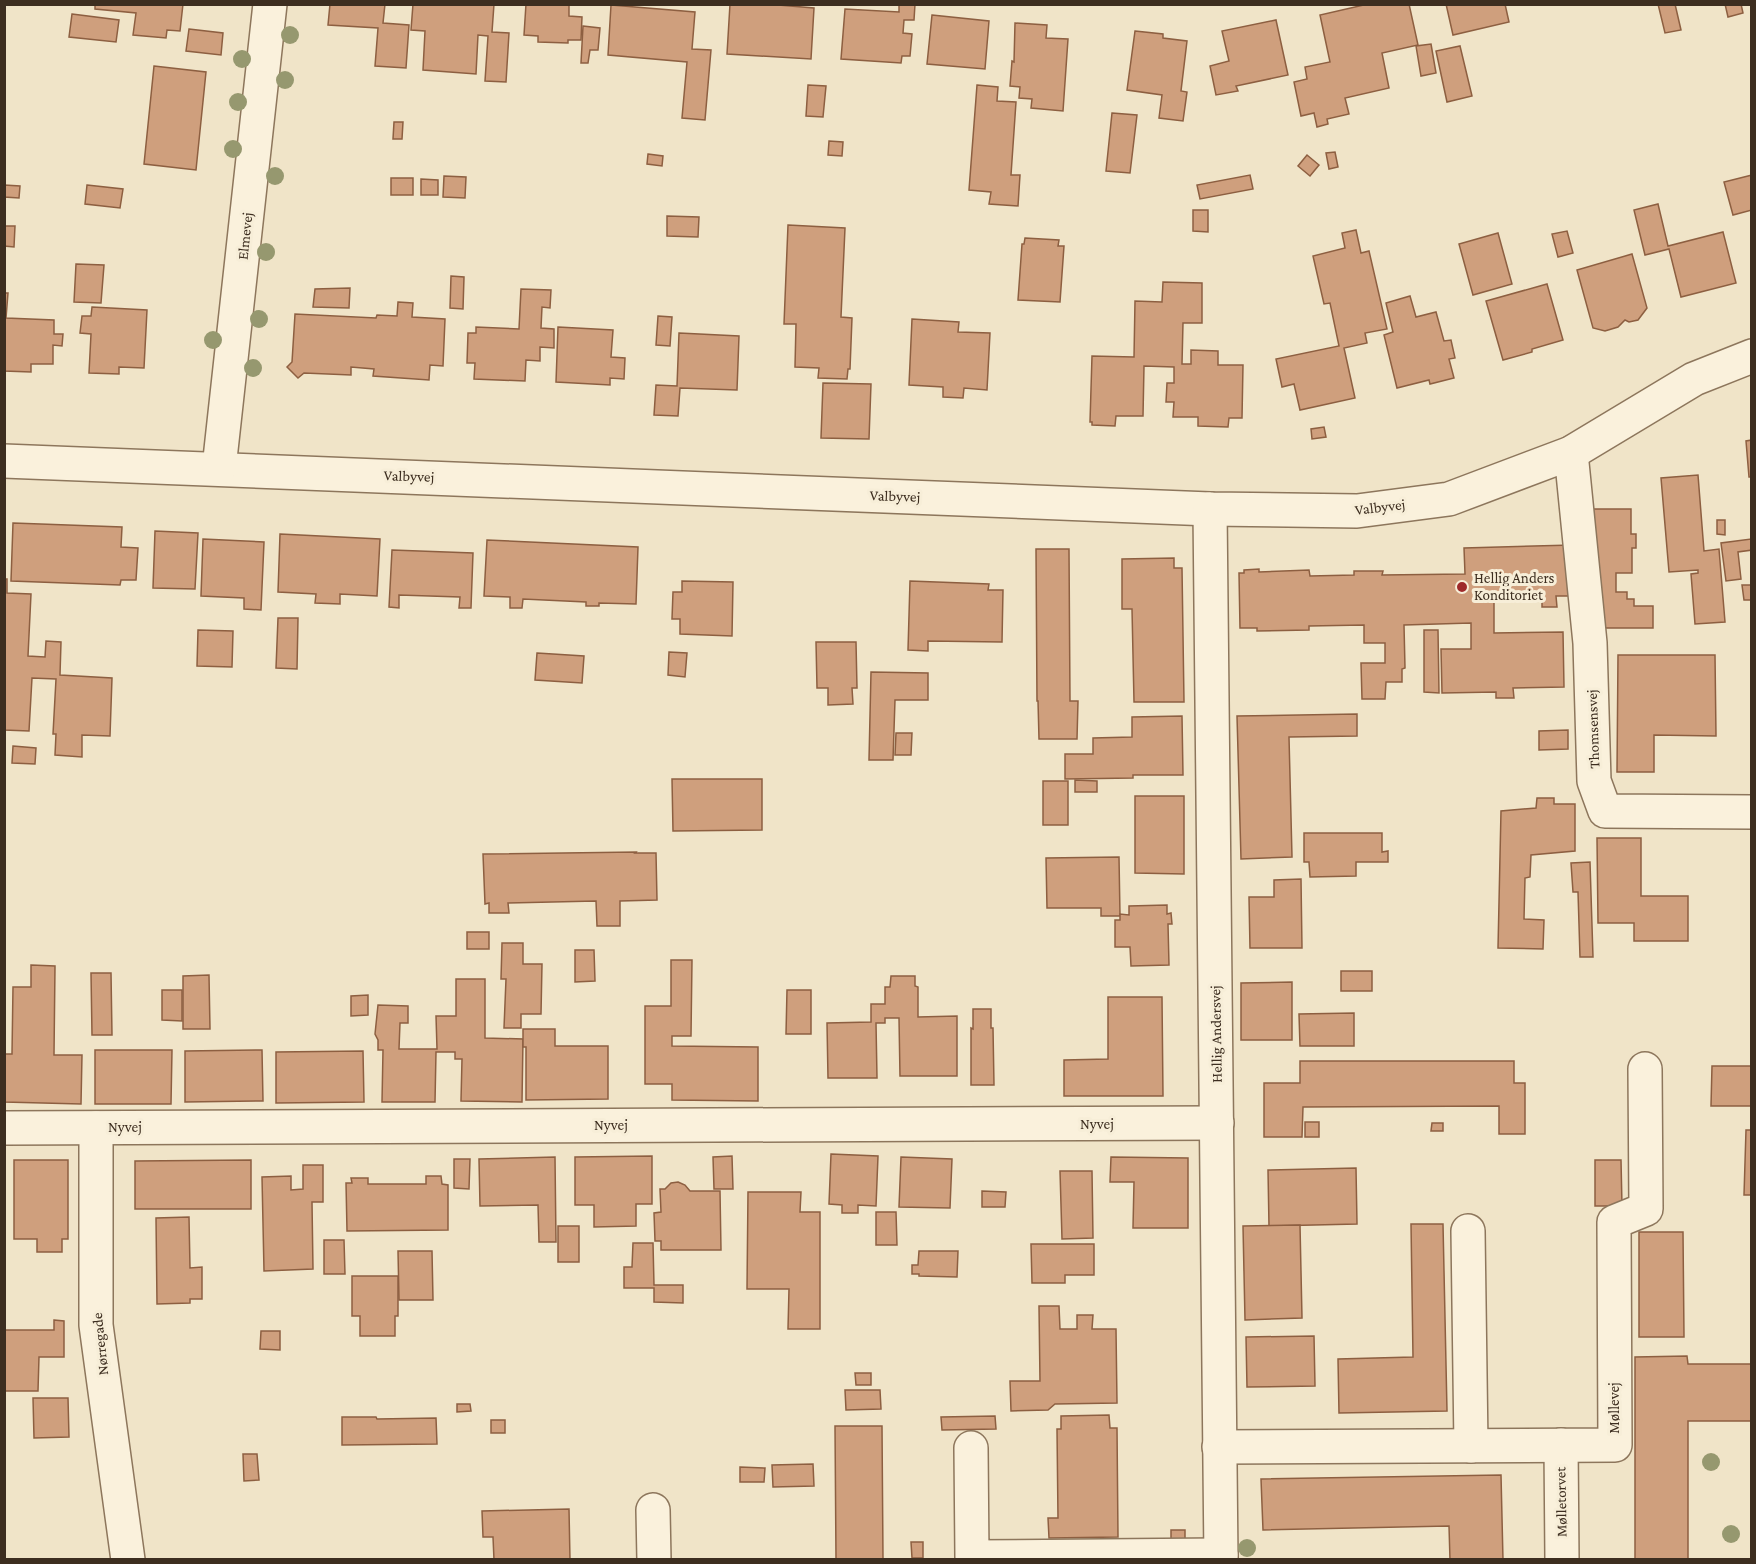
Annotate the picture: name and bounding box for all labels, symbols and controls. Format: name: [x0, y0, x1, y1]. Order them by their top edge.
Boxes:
street label: Elmevej: [235, 211, 256, 261]
street label: Valbyvej: [383, 467, 435, 486]
street label: Valbyvej: [869, 487, 921, 506]
street label: Valbyvej: [1354, 496, 1406, 519]
place label: Hellig Anders Konditoriet: [1474, 570, 1555, 603]
marker: Hellig Anders Konditoriet: [1455, 580, 1469, 594]
street label: Thomsensvej: [1584, 689, 1603, 769]
street label: Hellig Andersvej: [1207, 985, 1226, 1083]
street label: Nyvej: [1080, 1116, 1114, 1133]
street label: Nyvej: [594, 1117, 628, 1134]
street label: Nyvej: [108, 1119, 142, 1136]
street label: Nørregade: [89, 1311, 112, 1376]
street label: Møllevej: [1606, 1382, 1623, 1434]
street label: Mølletorvet: [1552, 1466, 1570, 1537]

